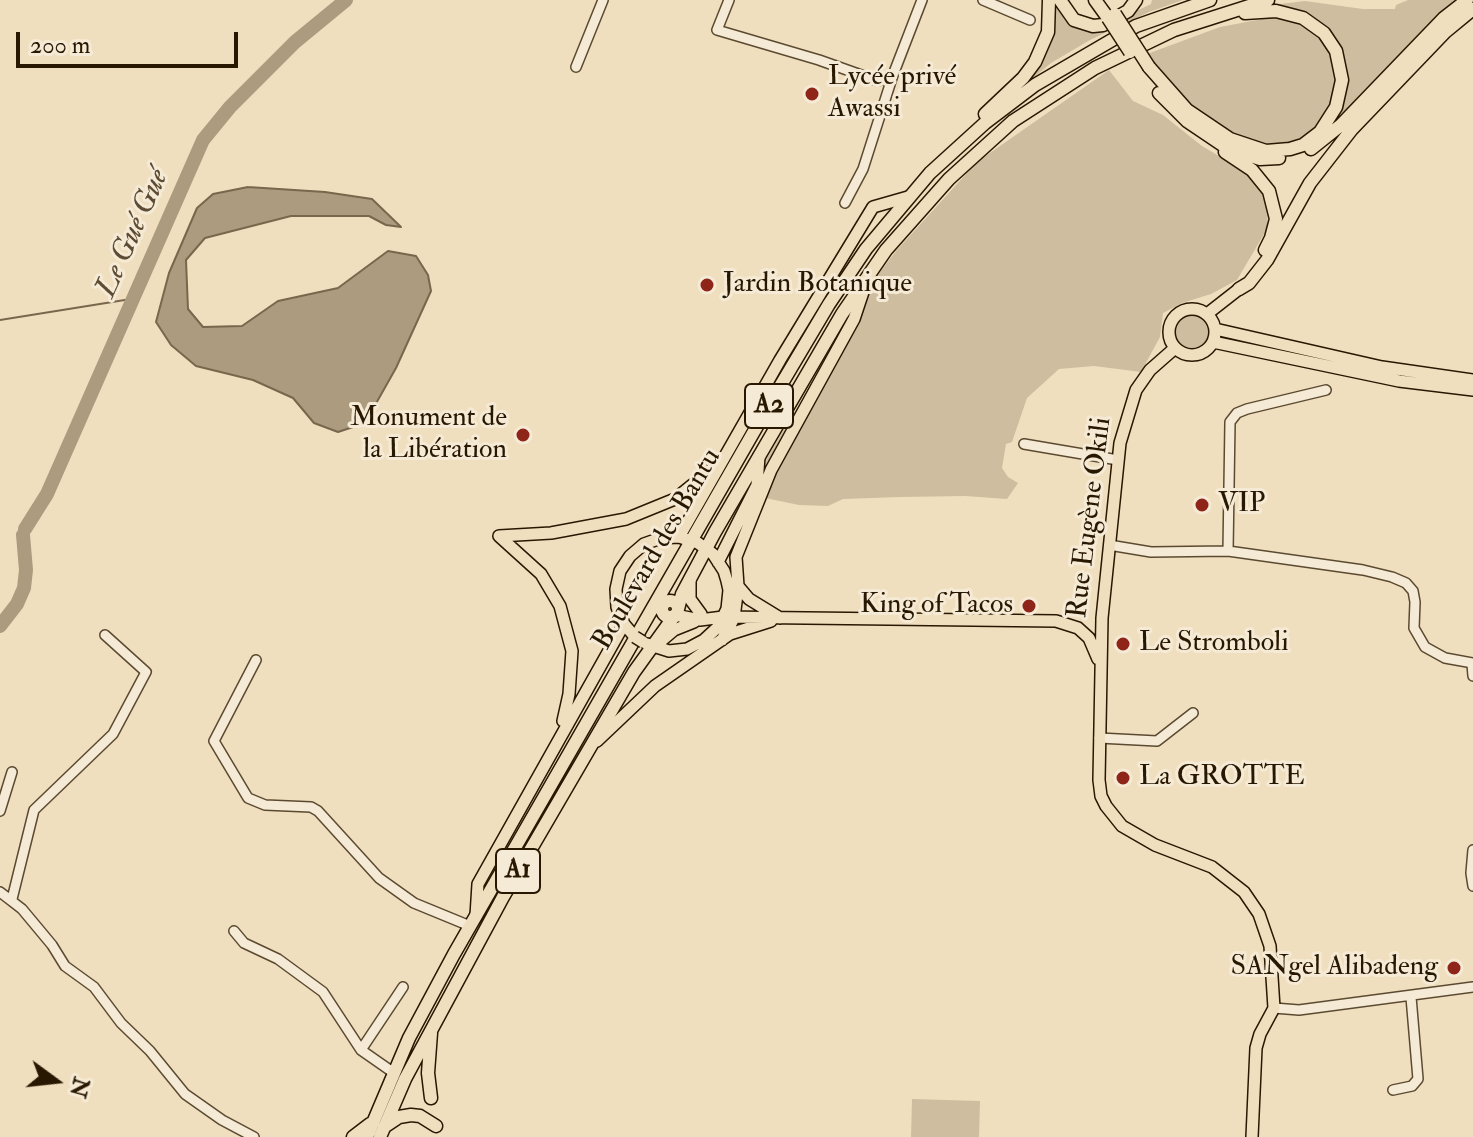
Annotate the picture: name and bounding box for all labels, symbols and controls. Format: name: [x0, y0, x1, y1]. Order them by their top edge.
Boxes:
scale bar: [20, 16, 242, 66]
text: 200 m: [30, 30, 90, 61]
place label: Lycée privé Awassi: [828, 61, 956, 127]
marker: Lycée privé Awassi: [803, 85, 821, 103]
water label: Le Gué Gué: [90, 164, 178, 304]
place label: Jardin Botanique: [723, 268, 912, 302]
marker: Jardin Botanique: [698, 276, 716, 294]
road number: A2: [745, 384, 793, 428]
place label: Monument de la Libération: [350, 402, 507, 468]
street label: Rue Eugène Okili: [1062, 416, 1120, 620]
marker: Monument de la Libération: [514, 426, 532, 444]
street label: Boulevard des Bantu: [587, 443, 729, 657]
place label: VIP: [1218, 488, 1265, 522]
marker: VIP: [1193, 496, 1211, 514]
place label: King of Tacos: [860, 589, 1013, 623]
marker: King of Tacos: [1020, 597, 1038, 615]
place label: Le Stromboli: [1139, 627, 1289, 661]
marker: Le Stromboli: [1114, 635, 1132, 653]
place label: La GROTTE: [1139, 761, 1305, 795]
marker: La GROTTE: [1114, 769, 1132, 787]
road number: A1: [496, 849, 540, 893]
place label: SANgel Alibadeng: [1230, 951, 1438, 985]
marker: SANgel Alibadeng: [1445, 959, 1463, 977]
north arrow: [16, 1041, 96, 1121]
text: N: [63, 1074, 95, 1100]

